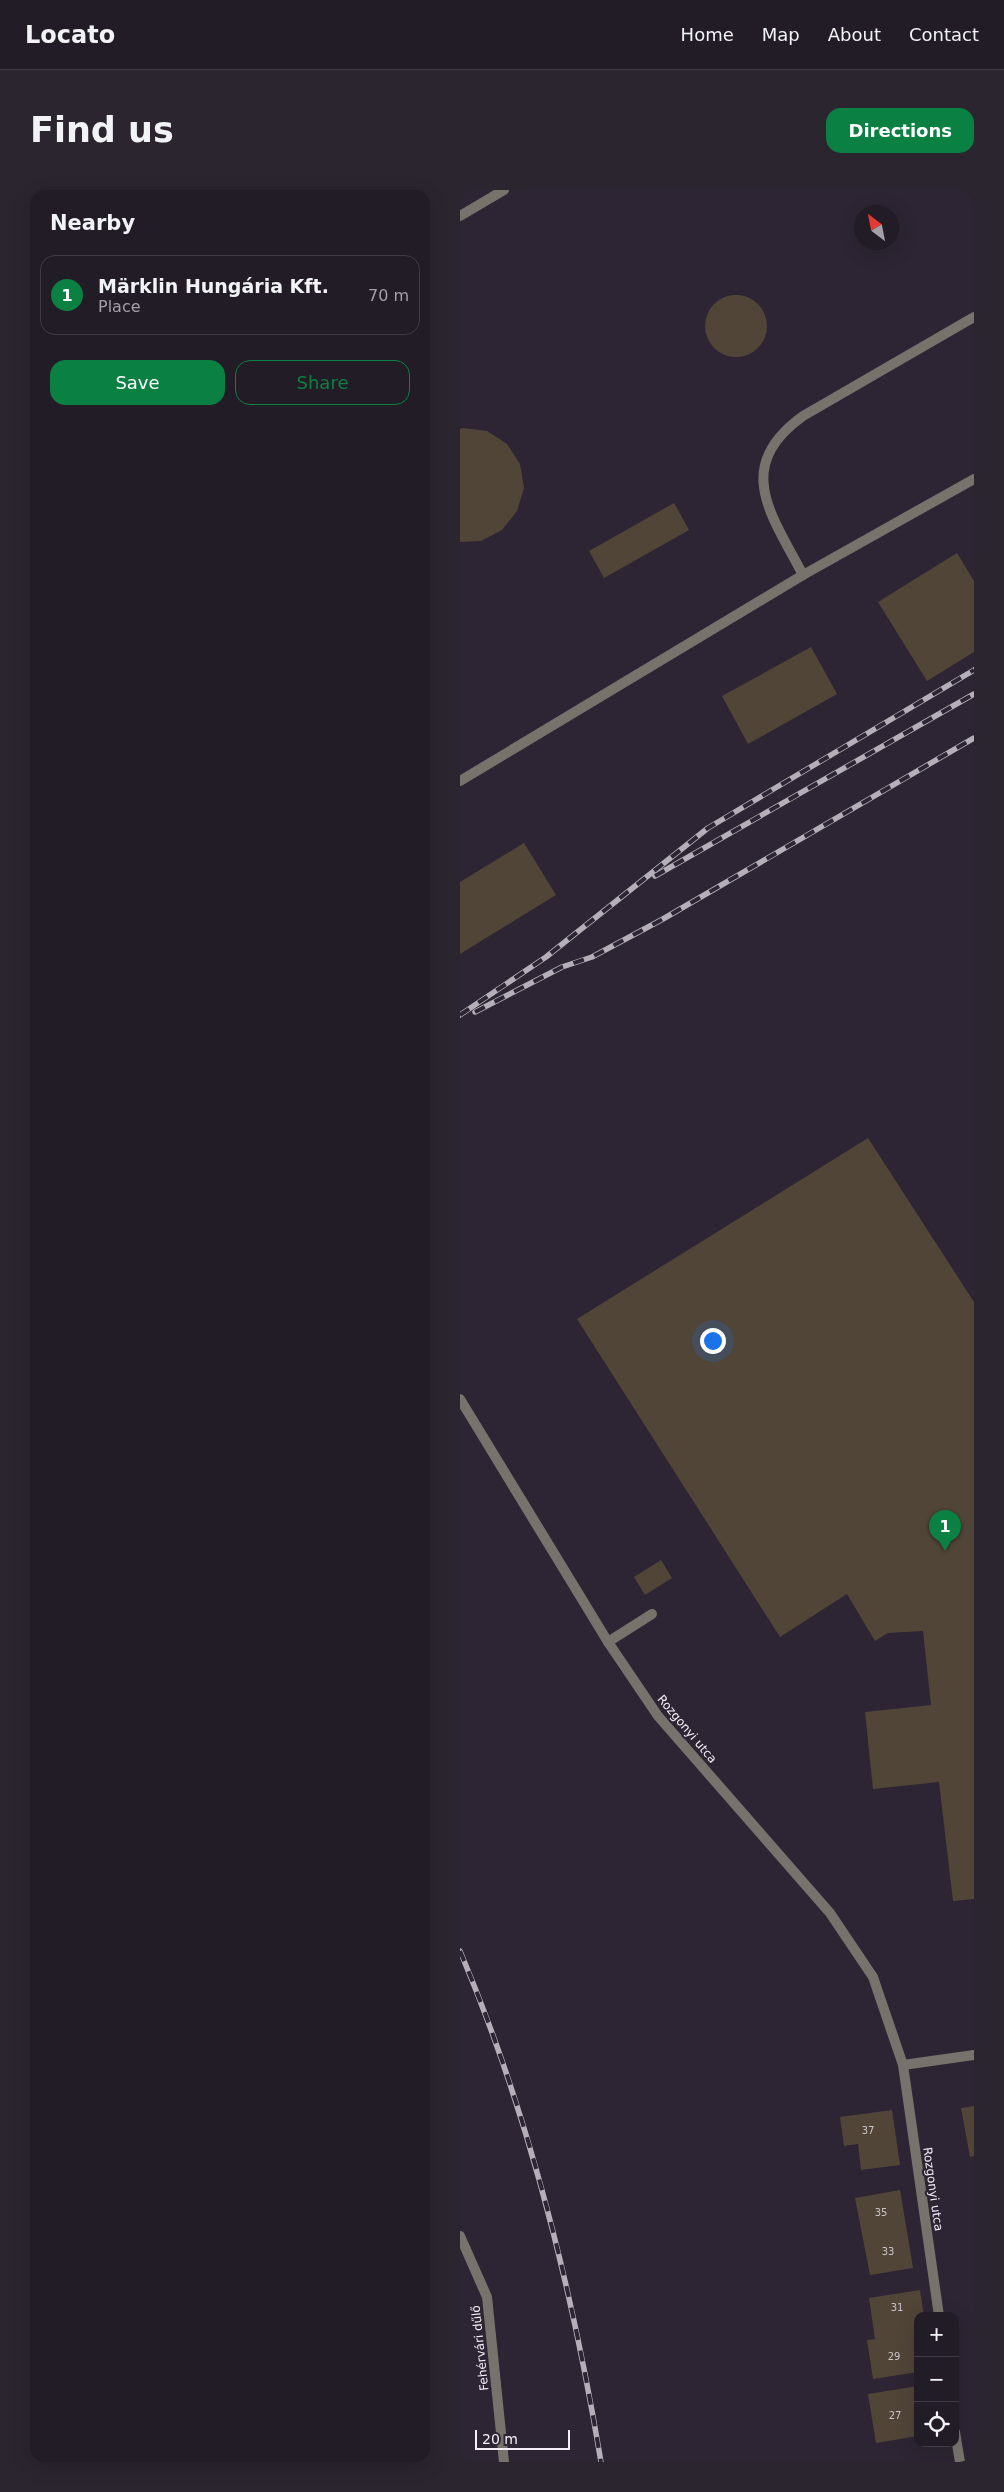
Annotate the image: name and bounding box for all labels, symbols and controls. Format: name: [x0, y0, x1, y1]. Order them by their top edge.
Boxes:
text: Locato: [25, 21, 115, 49]
text: Home: [681, 24, 734, 45]
text: Map: [762, 24, 800, 45]
text: About: [828, 24, 881, 45]
text: Contact: [909, 24, 979, 45]
button: Directions: [826, 108, 974, 153]
text: Find us: [30, 110, 174, 150]
north arrow: [854, 205, 899, 250]
text: Nearby: [50, 211, 135, 235]
text: Märklin Hungária Kft.: [98, 275, 329, 297]
text: 1: [61, 286, 73, 305]
text: 70 m: [368, 286, 409, 305]
text: Place: [98, 297, 141, 316]
button: Save: [50, 360, 225, 405]
button: Share: [235, 360, 410, 405]
your location: [700, 1328, 726, 1354]
pin: 1: [929, 1510, 961, 1551]
street label: Rozgonyi utca: [654, 1692, 720, 1766]
house number: 37: [862, 2125, 874, 2136]
street label: Rozgonyi utca: [920, 2146, 946, 2232]
house number: 35: [875, 2207, 887, 2218]
house number: 33: [882, 2246, 894, 2257]
house number: 31: [891, 2302, 903, 2313]
street label: Fehérvári dűlő: [469, 2305, 491, 2391]
map controls: [914, 2312, 959, 2447]
button: +: [914, 2312, 959, 2357]
house number: 29: [888, 2351, 900, 2362]
button: −: [914, 2357, 959, 2402]
button: locate: [914, 2402, 959, 2447]
house number: 27: [889, 2410, 901, 2421]
scale bar: [475, 2427, 570, 2450]
text: 20 m: [482, 2431, 518, 2447]

